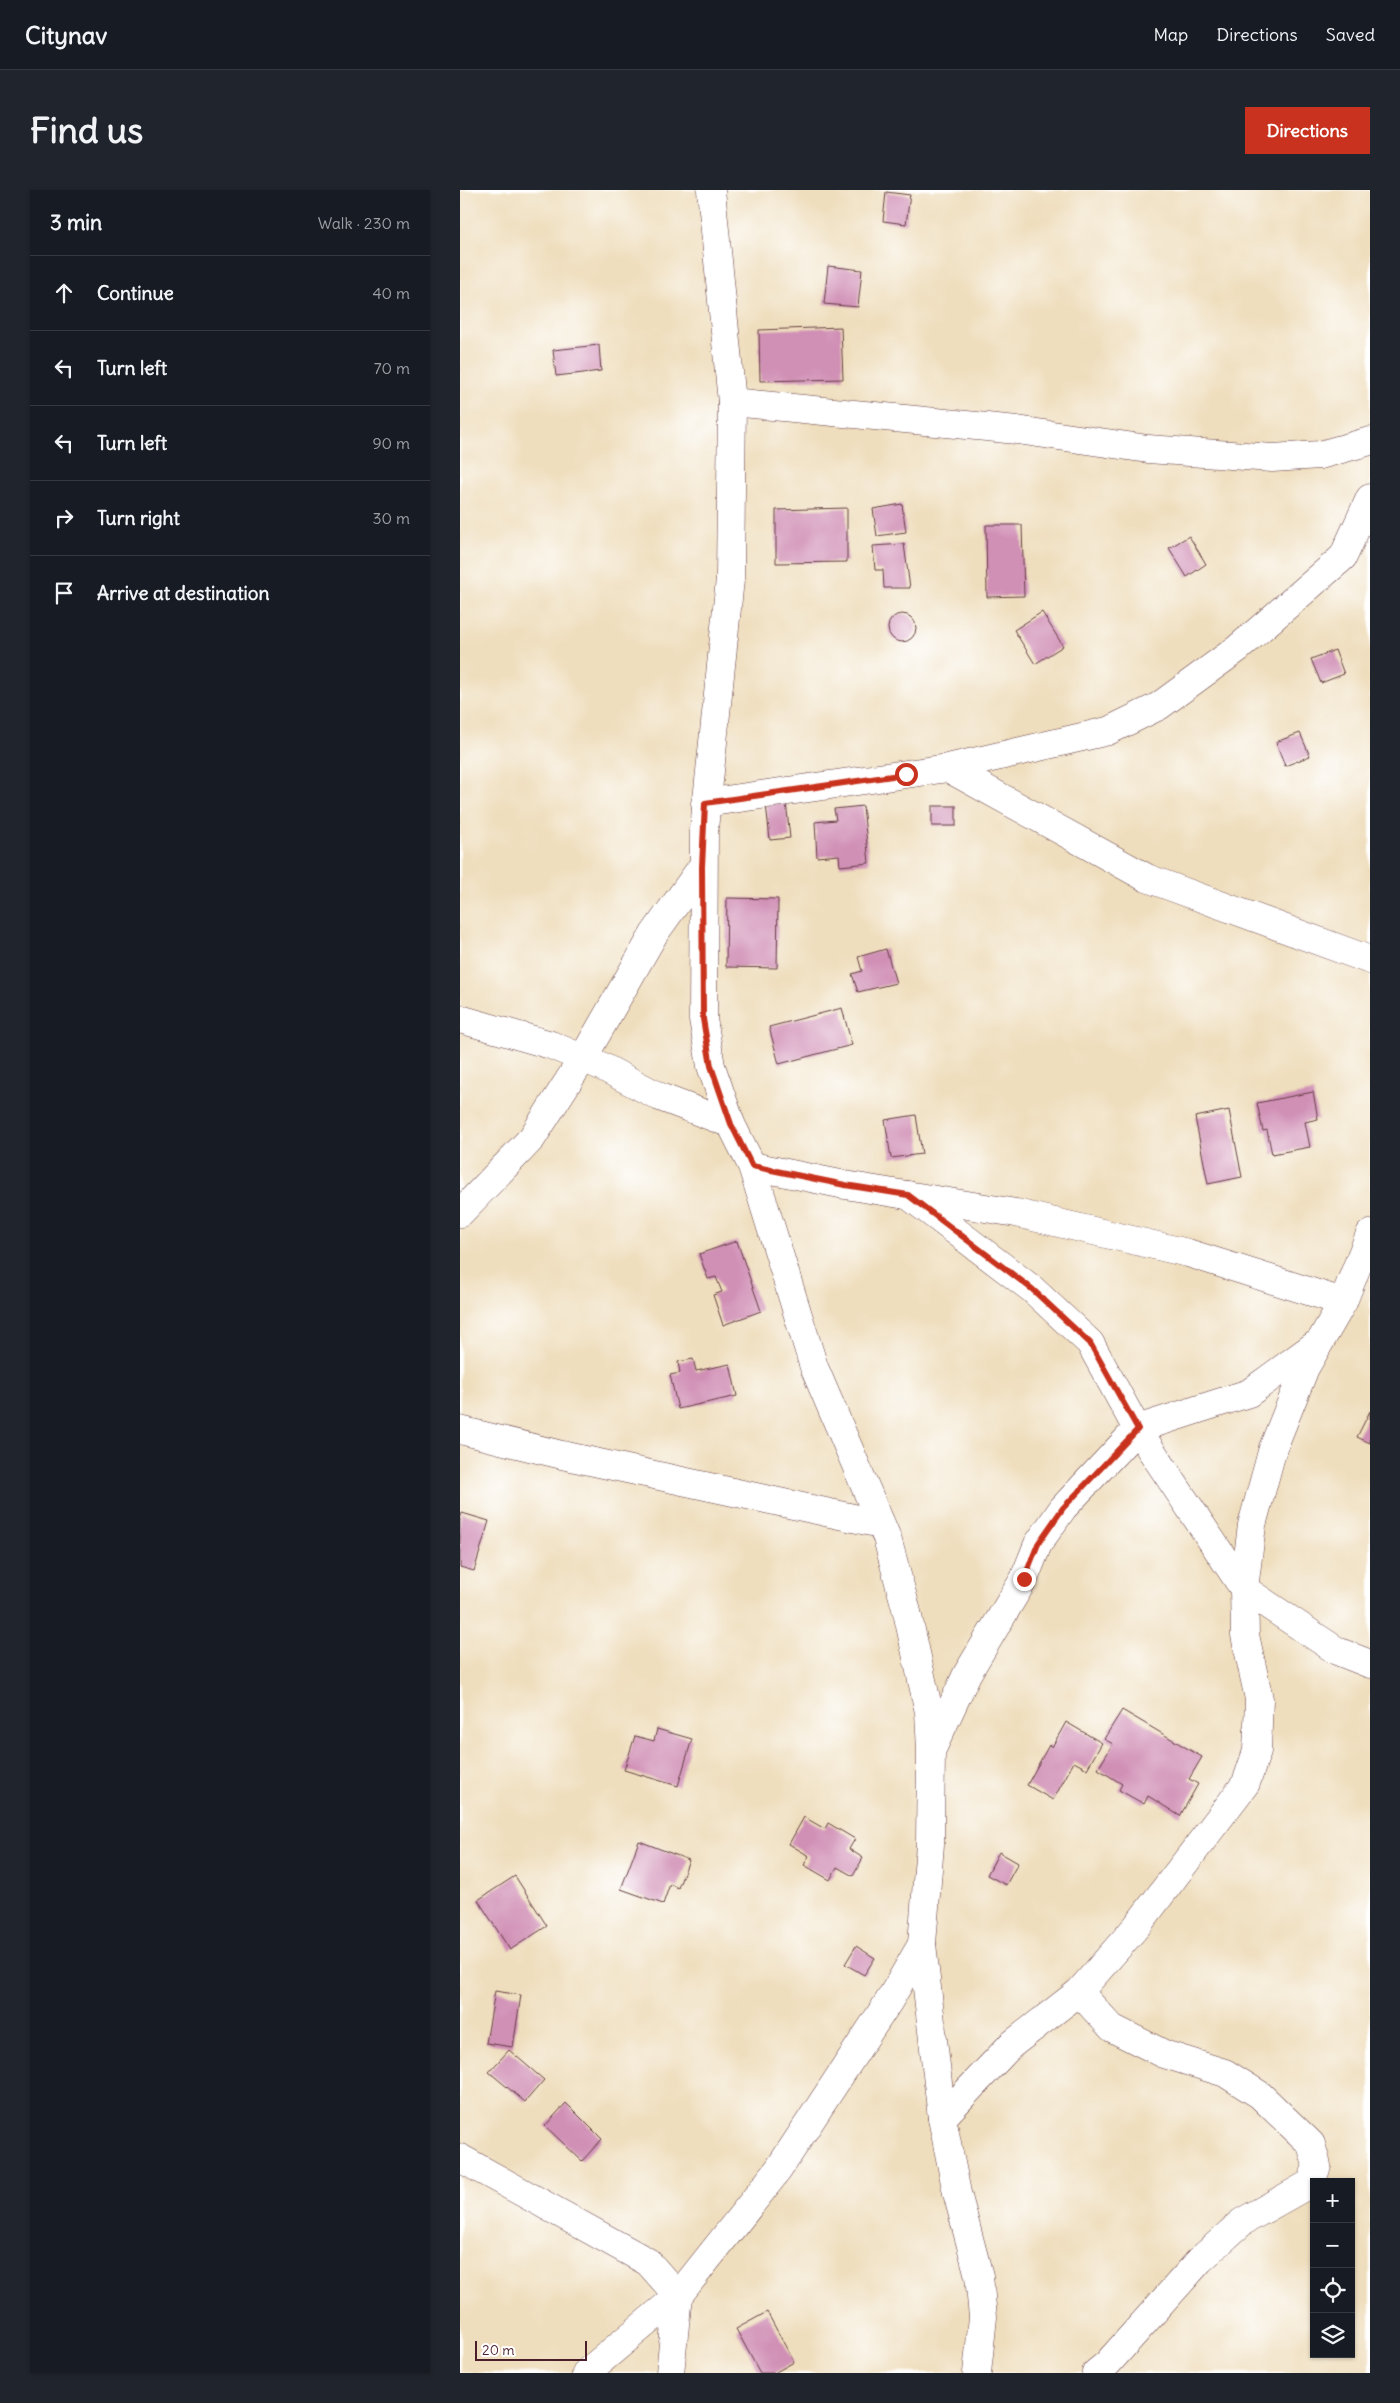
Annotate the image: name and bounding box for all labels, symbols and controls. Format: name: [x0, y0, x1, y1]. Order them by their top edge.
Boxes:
text: Citynav: [25, 20, 107, 50]
text: Map: [1153, 23, 1188, 46]
text: Directions: [1216, 23, 1298, 46]
text: Saved: [1326, 23, 1375, 46]
button: Directions: [1245, 107, 1370, 154]
text: Find us: [30, 108, 143, 152]
text: 3 min: [50, 209, 102, 236]
text: Walk · 230 m: [318, 213, 410, 233]
icon: ahead: [50, 279, 78, 307]
text: Continue: [97, 281, 174, 305]
text: 40 m: [372, 283, 410, 303]
icon: left: [50, 354, 78, 382]
text: Turn left: [97, 356, 167, 380]
text: 70 m: [374, 358, 410, 378]
icon: left: [50, 429, 78, 457]
text: Turn left: [97, 431, 167, 455]
text: 90 m: [372, 433, 410, 453]
icon: right: [50, 504, 78, 532]
text: Turn right: [97, 506, 180, 530]
text: 30 m: [373, 508, 410, 528]
icon: arrive: [50, 579, 78, 607]
text: Arrive at destination: [97, 581, 270, 605]
route start: [895, 763, 918, 786]
route end: [1013, 1568, 1036, 1591]
map controls: [1310, 2178, 1355, 2358]
button: +: [1310, 2178, 1355, 2223]
button: −: [1310, 2223, 1355, 2268]
button: locate: [1310, 2268, 1355, 2313]
button: layers: [1310, 2313, 1355, 2358]
scale bar: [475, 2338, 588, 2361]
text: 20 m: [482, 2341, 515, 2359]

